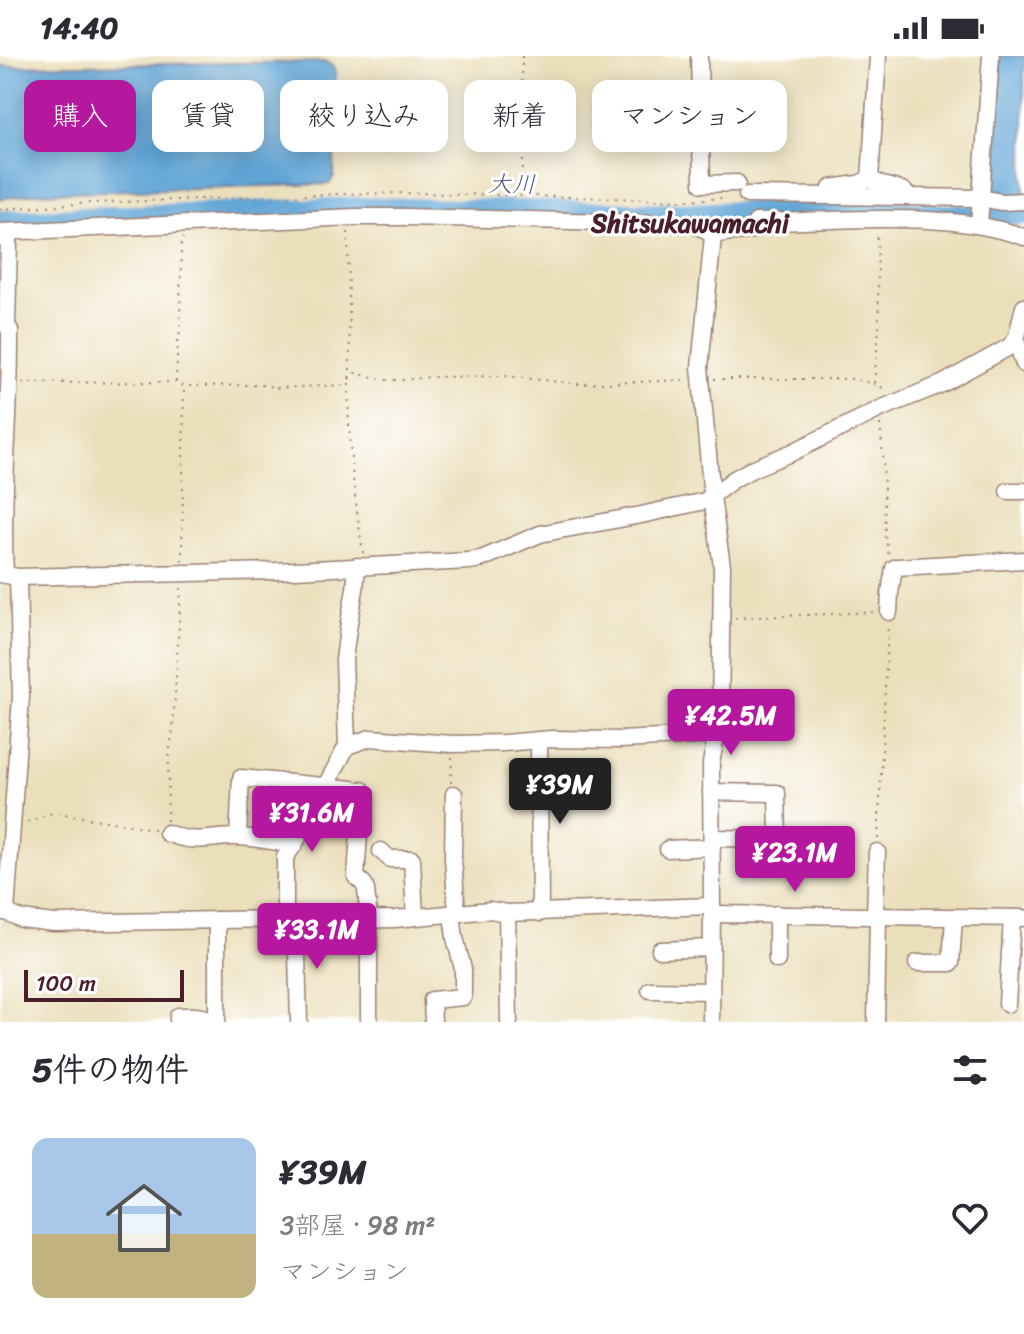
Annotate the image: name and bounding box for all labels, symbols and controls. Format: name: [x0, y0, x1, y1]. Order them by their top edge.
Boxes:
text: 14:40: [40, 1, 118, 55]
chip: 購入: [24, 80, 136, 152]
chip: 賃貸: [152, 80, 264, 152]
chip: 絞り込み: [280, 80, 448, 152]
chip: 新着: [464, 80, 576, 152]
chip: マンション: [592, 80, 787, 152]
water label: 大川: [488, 163, 536, 205]
district label: Shitsukawamachi: [590, 200, 791, 246]
pin: ¥42.5M: [666, 689, 796, 757]
text: ¥42.5M: [686, 692, 776, 738]
pin: ¥39M: [513, 758, 607, 826]
text: ¥39M: [527, 761, 593, 807]
pin: ¥31.6M: [247, 786, 377, 854]
text: ¥31.6M: [270, 789, 354, 835]
pin: ¥23.1M: [730, 826, 860, 894]
text: ¥23.1M: [753, 829, 837, 875]
pin: ¥33.1M: [252, 903, 382, 971]
text: ¥33.1M: [275, 906, 359, 952]
text: 100 m: [36, 964, 96, 1003]
scale bar: [24, 966, 184, 1002]
text: 5件の物件: [32, 1040, 189, 1100]
icon: filters: [948, 1048, 992, 1092]
text: ¥39M: [280, 1142, 366, 1202]
icon: home: [96, 1170, 192, 1266]
icon: heart: [948, 1196, 992, 1240]
text: 3部屋 · 98 m²: [280, 1202, 435, 1248]
text: マンション: [280, 1248, 409, 1294]

